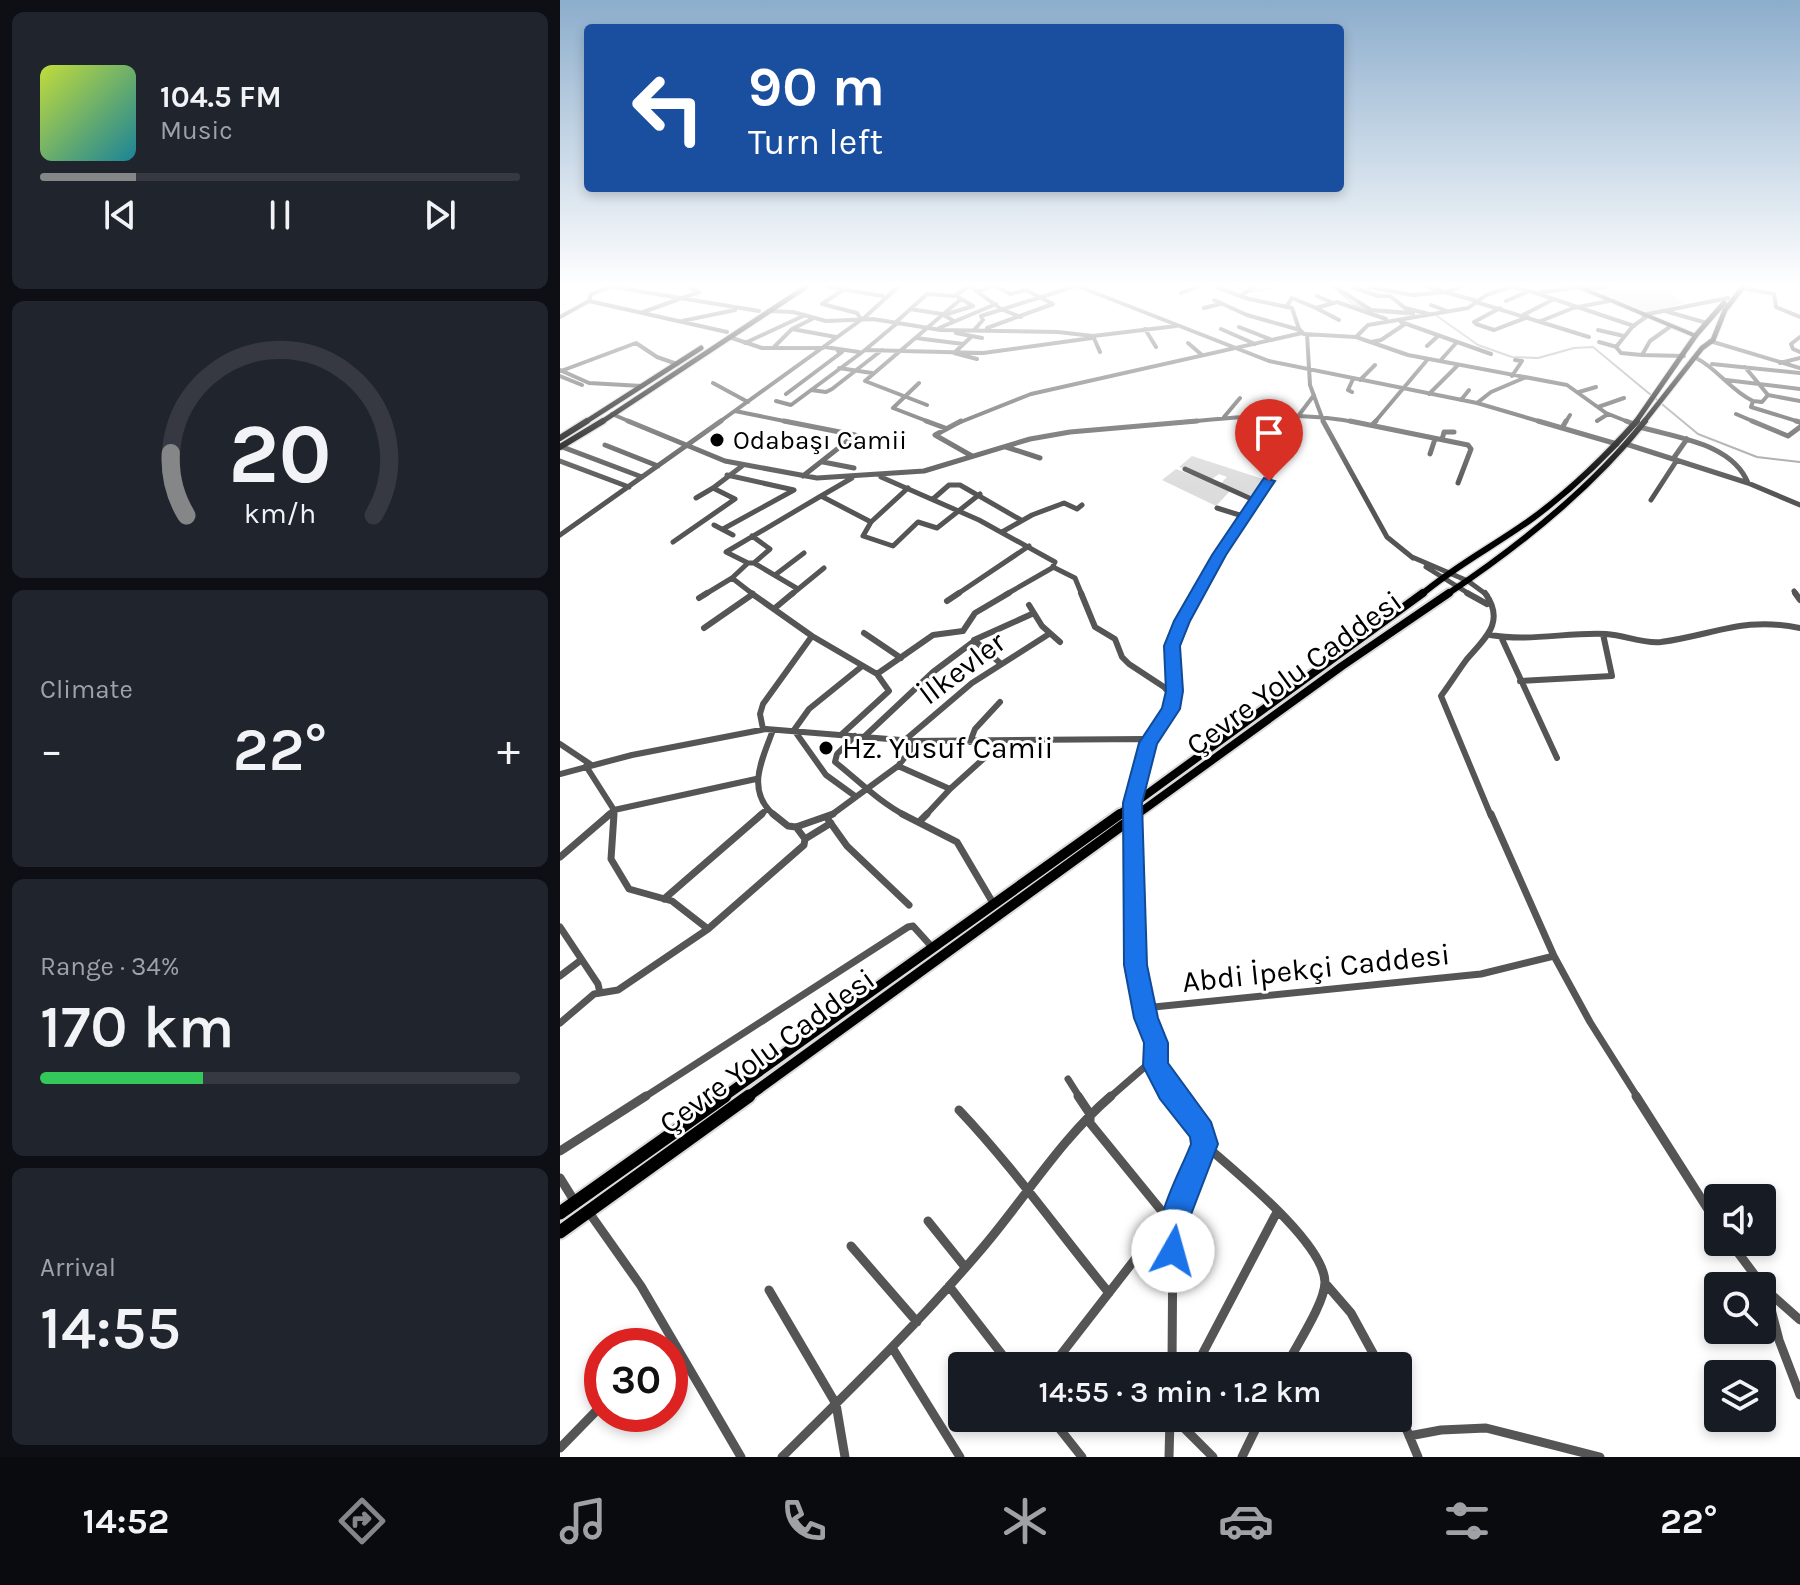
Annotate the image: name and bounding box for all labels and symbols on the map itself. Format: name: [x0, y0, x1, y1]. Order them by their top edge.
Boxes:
pin: [1235, 399, 1303, 481]
place label: Odabaşı Camii: [733, 425, 907, 456]
marker: Odabaşı Camii: [708, 431, 726, 449]
street label: Çevre Yolu Caddesi: [1179, 583, 1409, 763]
street label: İlkevler: [912, 624, 1012, 712]
place label: Hz. Yusuf Camii: [842, 730, 1054, 766]
marker: Hz. Yusuf Camii: [817, 739, 835, 757]
street label: Abdi İpekçi Caddesi: [1180, 936, 1452, 1000]
street label: Çevre Yolu Caddesi: [652, 961, 882, 1141]
position arrow: [1131, 1209, 1215, 1293]
speed limit sign: 30: [584, 1328, 688, 1432]

